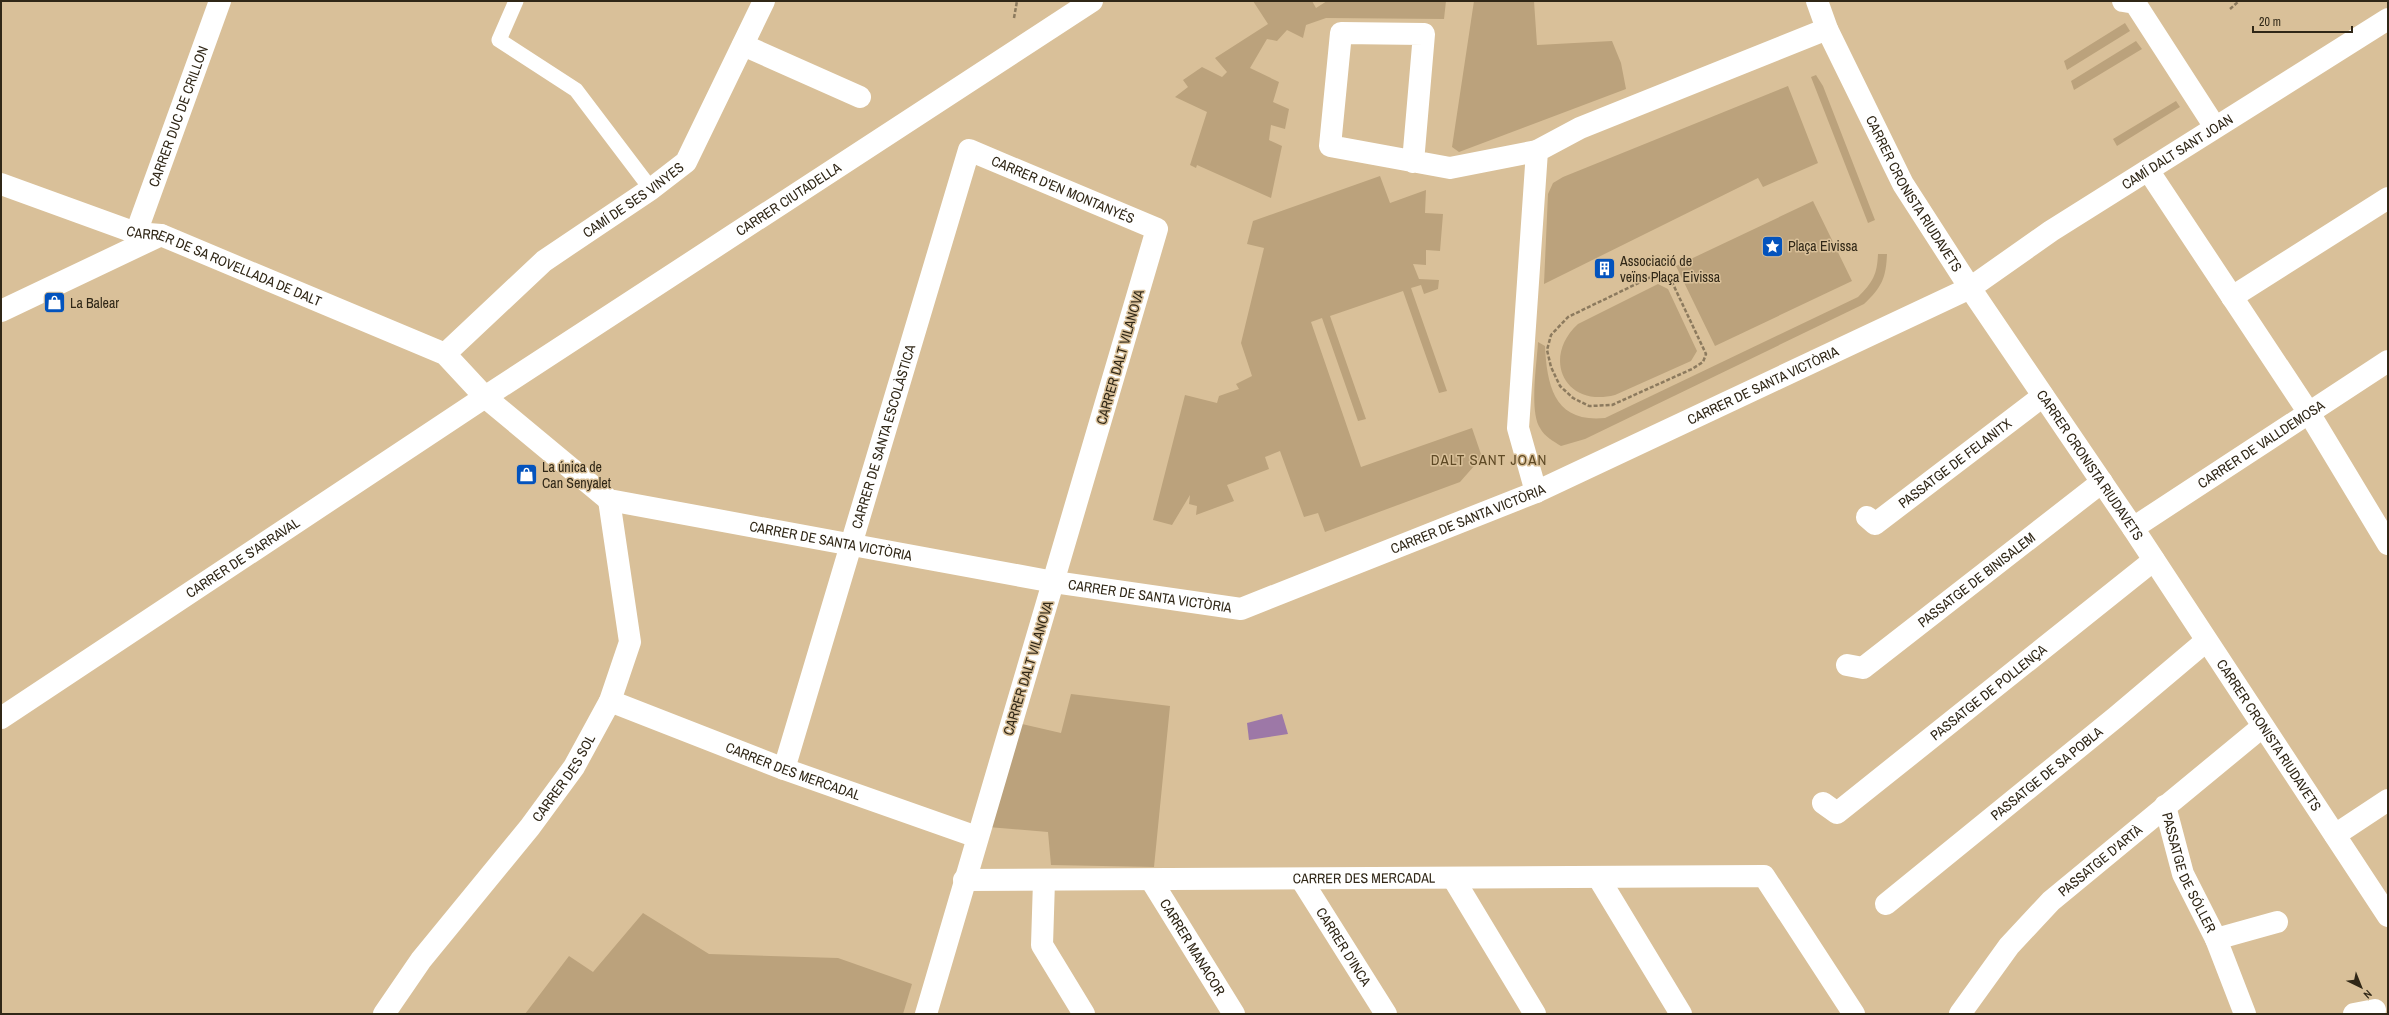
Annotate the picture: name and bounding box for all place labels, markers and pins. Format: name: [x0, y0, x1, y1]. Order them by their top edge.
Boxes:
place icon: Plaça Eivissa: [1760, 233, 1786, 259]
place label: Plaça Eivissa: [1788, 237, 1858, 255]
place label: Associació de veïns Plaça Eivissa: [1619, 252, 1721, 286]
building icon: Associació de veïns Plaça Eivissa: [1591, 256, 1617, 282]
shop icon: La Balear: [42, 290, 68, 316]
place label: La Balear: [70, 294, 119, 312]
place label: La única de Can Senyalet: [542, 458, 611, 492]
shop icon: La única de Can Senyalet: [514, 462, 540, 488]

